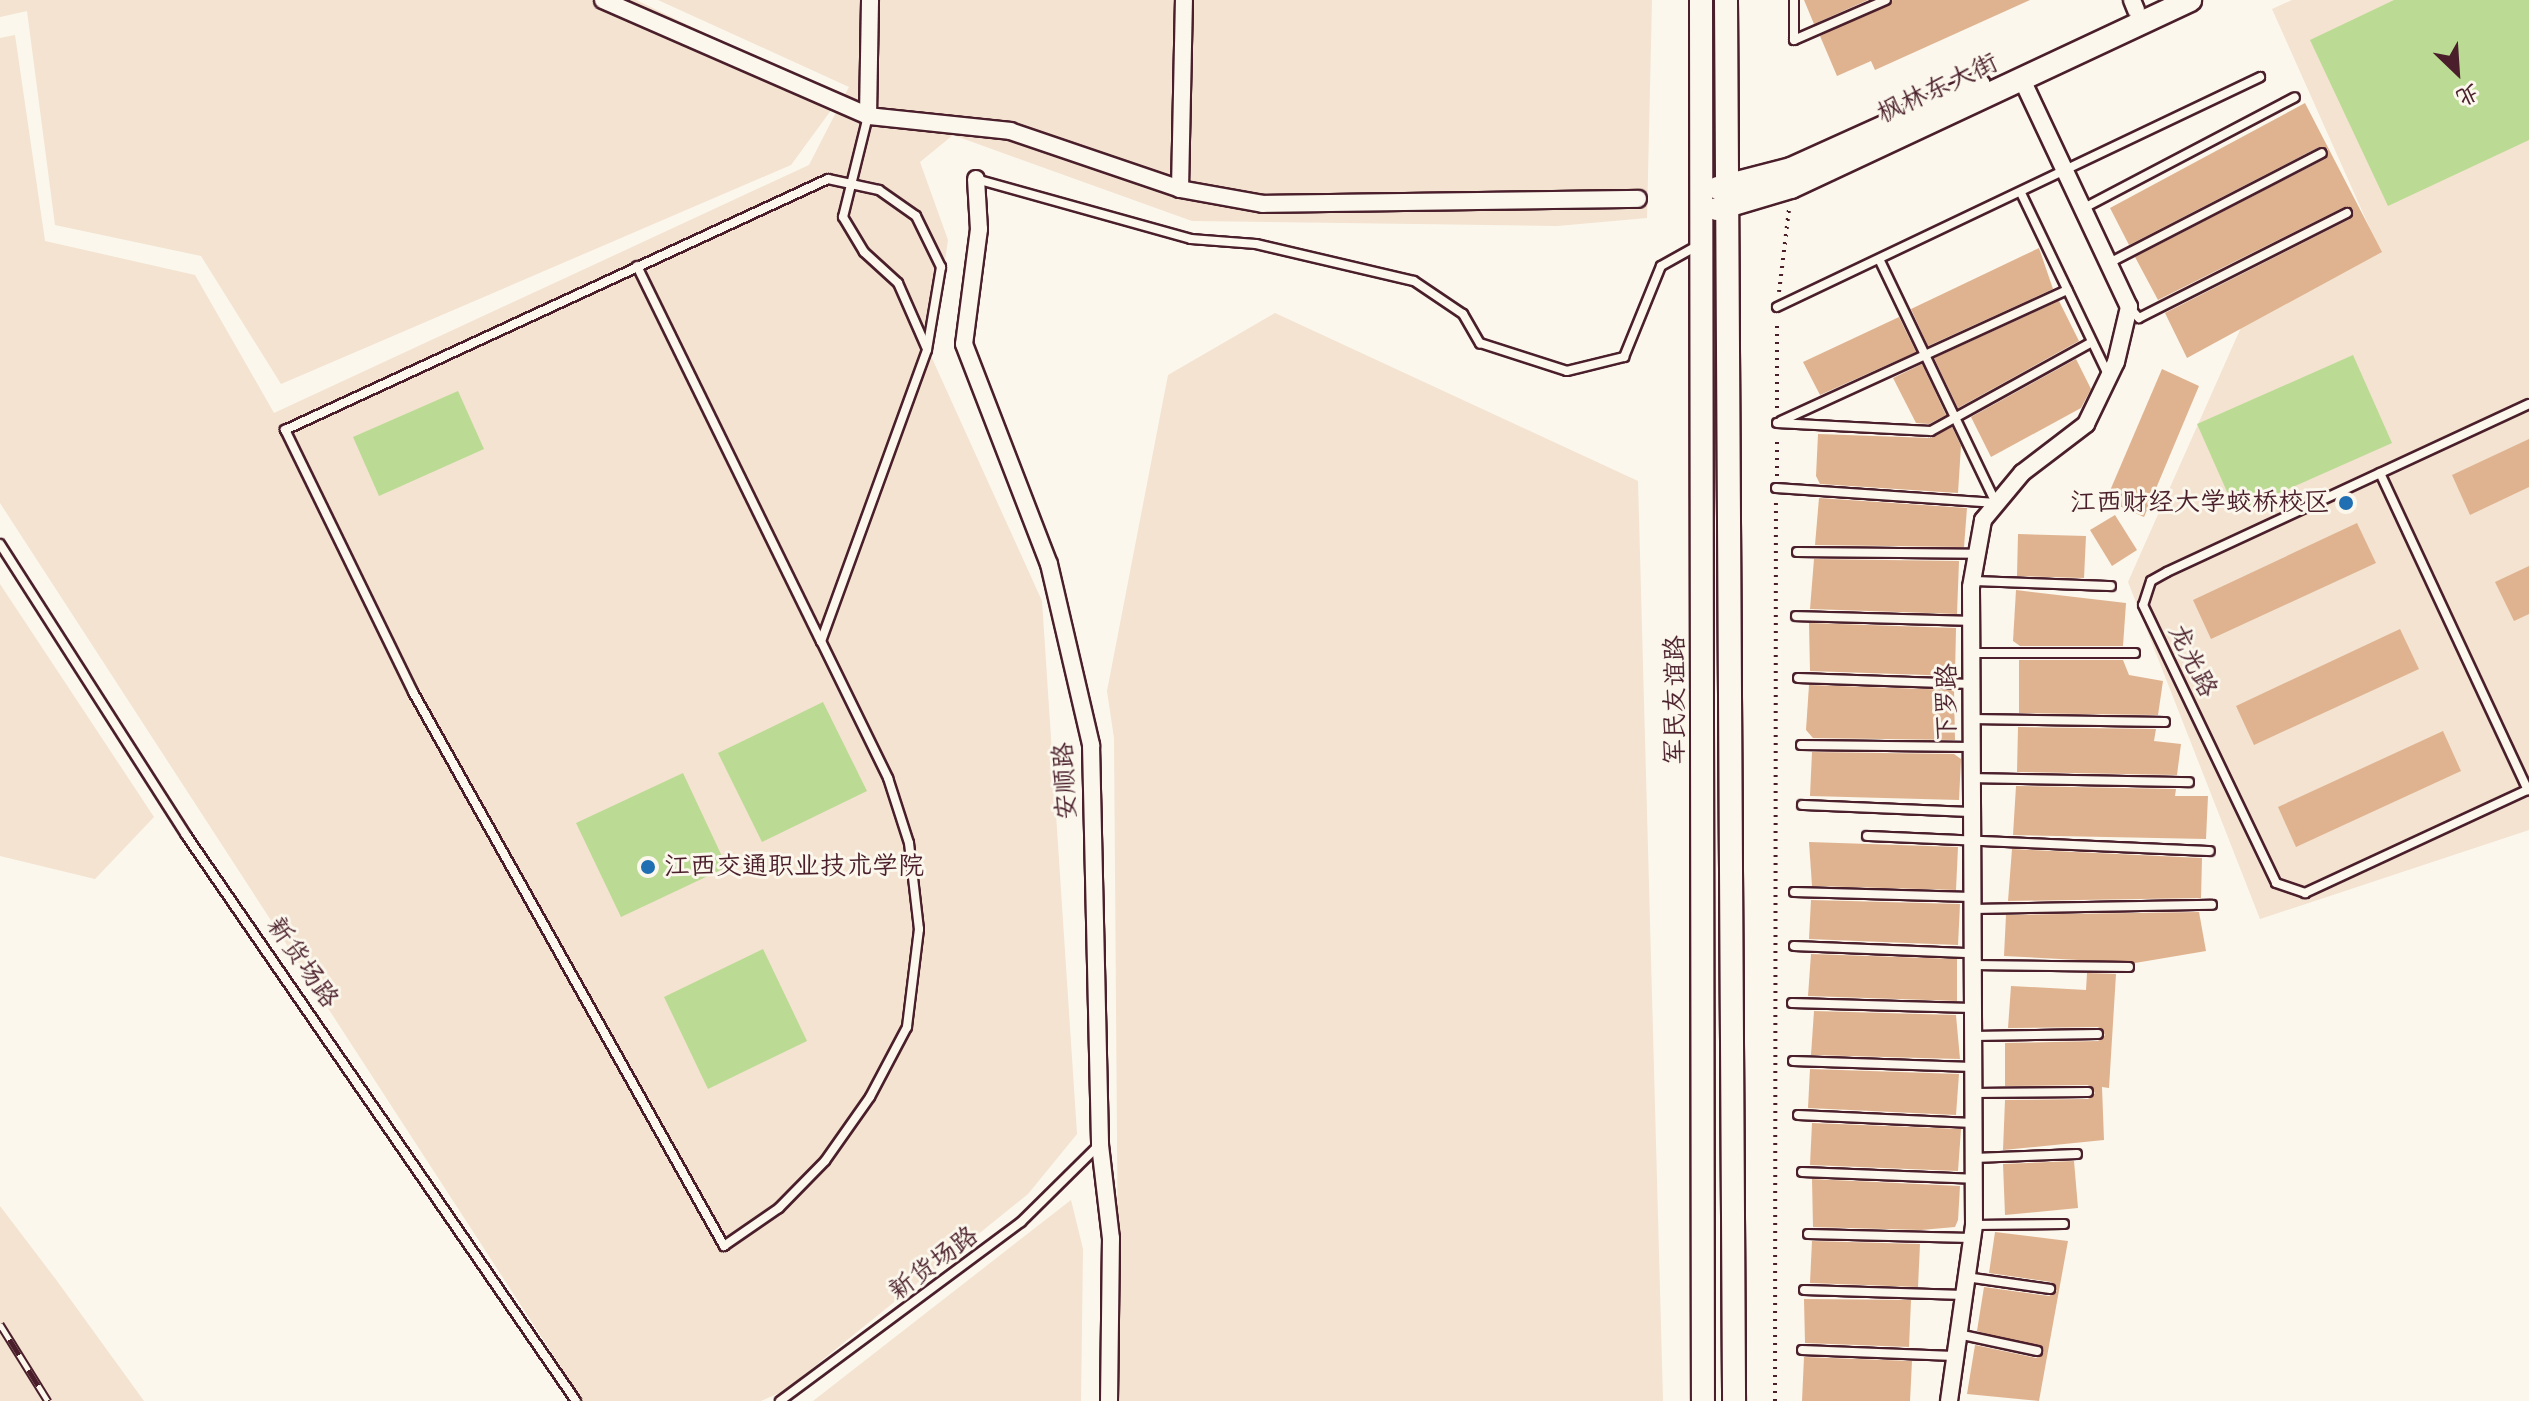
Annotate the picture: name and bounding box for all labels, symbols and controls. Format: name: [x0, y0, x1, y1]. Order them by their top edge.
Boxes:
north arrow: [2417, 32, 2497, 112]
street label: 枫林东大街: [1872, 47, 2004, 131]
text: 北: [2451, 76, 2484, 113]
place label: 江西财经大学蛟桥校区: [2070, 487, 2330, 519]
marker: 江西财经大学蛟桥校区: [2337, 494, 2355, 512]
street label: 龙光路: [2161, 619, 2223, 703]
street label: 军民友谊路: [1660, 635, 1692, 765]
street label: 下罗路: [1932, 663, 1964, 741]
street label: 安顺路: [1048, 741, 1084, 821]
place label: 江西交通职业技术学院: [664, 851, 924, 883]
marker: 江西交通职业技术学院: [639, 858, 657, 876]
street label: 新货场路: [259, 911, 345, 1015]
street label: 新货场路: [883, 1220, 985, 1308]

